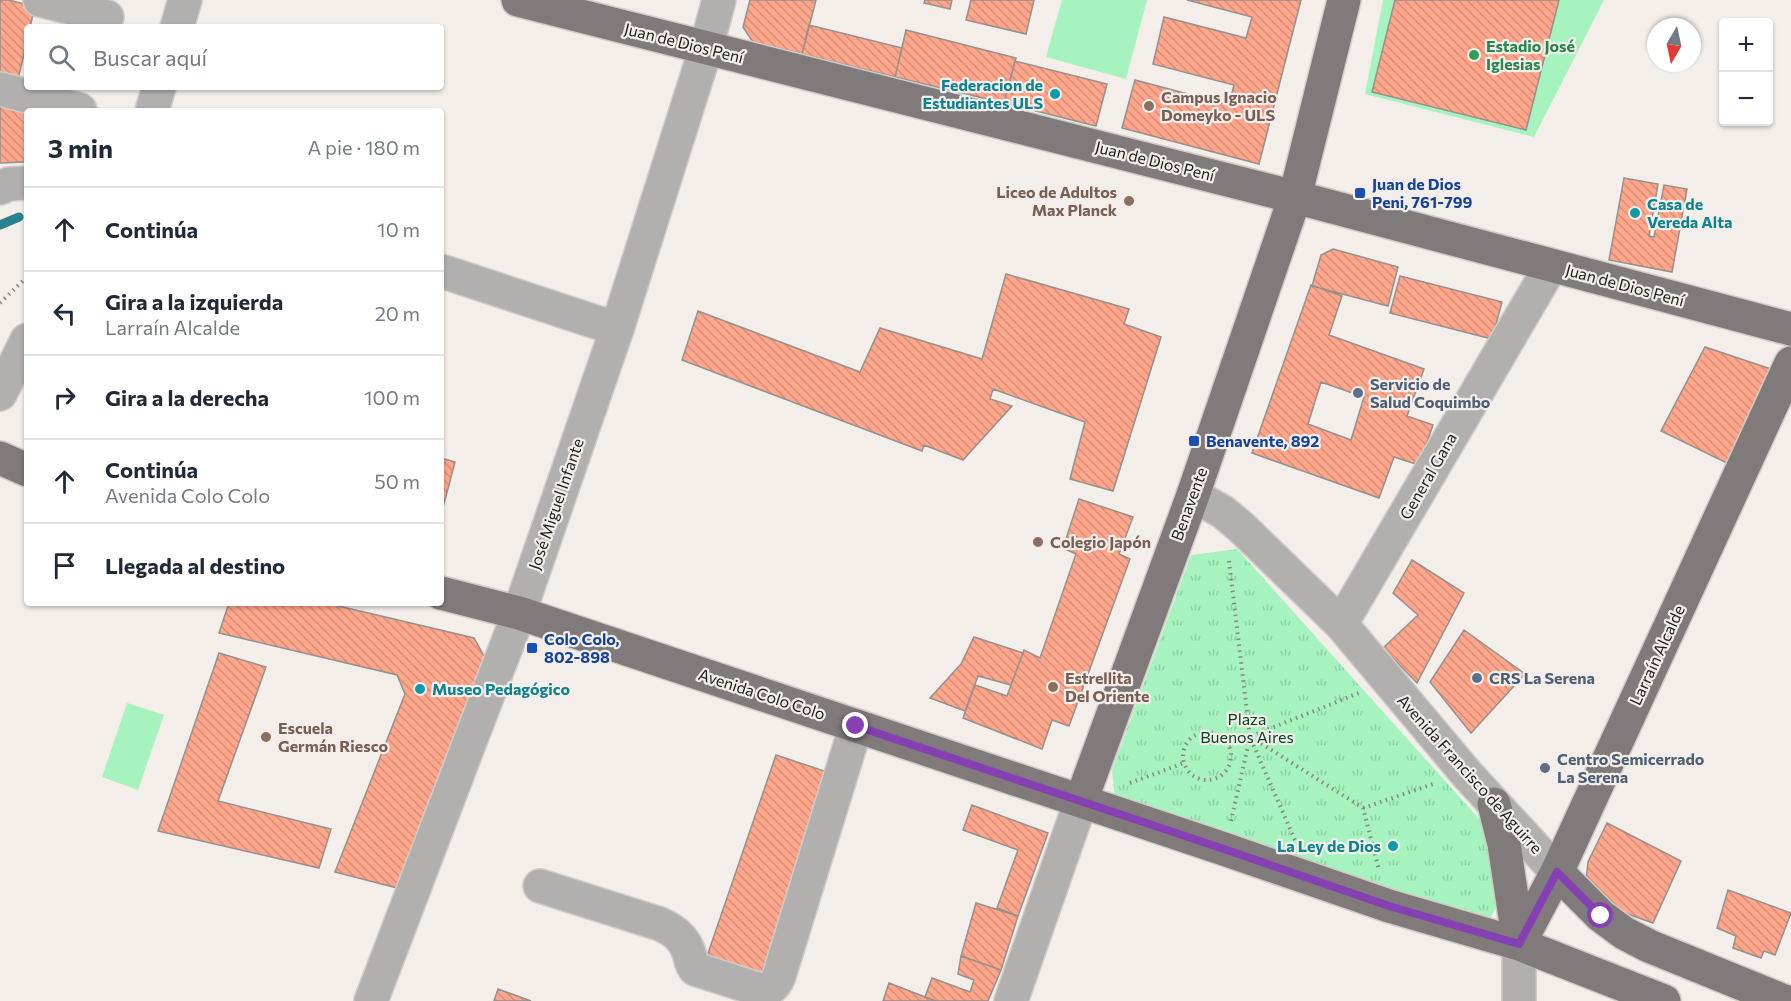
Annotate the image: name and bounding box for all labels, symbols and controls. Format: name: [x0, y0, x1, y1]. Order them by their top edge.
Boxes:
north arrow: [1647, 18, 1701, 72]
map controls: [1719, 18, 1773, 126]
button: +: [1719, 18, 1773, 72]
street label: Juan de Dios Pení: [623, 19, 746, 67]
search box: [24, 24, 444, 90]
place label: Estadio José Iglesias: [1486, 36, 1575, 73]
icon: search: [45, 41, 78, 74]
text: Buscar aquí: [93, 44, 207, 71]
marker: Estadio José Iglesias: [1467, 48, 1481, 62]
button: −: [1719, 72, 1773, 126]
place label: Federacion de Estudiantes ULS: [923, 75, 1043, 112]
marker: Federacion de Estudiantes ULS: [1048, 87, 1062, 101]
place label: Campus Ignacio Domeyko - ULS: [1161, 87, 1277, 124]
marker: Campus Ignacio Domeyko - ULS: [1142, 99, 1156, 113]
text: 3 min: [48, 132, 113, 163]
text: A pie · 180 m: [307, 135, 420, 159]
street label: Juan de Dios Pení: [1094, 137, 1217, 185]
place label: Juan de Dios Peni, 761-799: [1372, 174, 1473, 211]
place label: Liceo de Adultos Max Planck: [996, 182, 1118, 219]
marker: Juan de Dios Peni, 761-799: [1353, 186, 1367, 200]
marker: Liceo de Adultos Max Planck: [1122, 194, 1136, 208]
place label: Casa de Vereda Alta: [1647, 194, 1732, 231]
marker: Casa de Vereda Alta: [1628, 206, 1642, 220]
icon: ahead: [48, 213, 81, 246]
text: Continúa: [105, 216, 198, 243]
text: 10 m: [377, 217, 420, 241]
street label: Juan de Dios Pení: [1564, 260, 1687, 310]
text: Gira a la izquierda: [105, 288, 283, 315]
icon: left: [48, 297, 81, 330]
text: 20 m: [375, 301, 420, 325]
text: Larraín Alcalde: [105, 315, 240, 339]
place label: Servicio de Salud Coquimbo: [1370, 374, 1491, 411]
icon: right: [48, 381, 81, 414]
text: Gira a la derecha: [105, 384, 269, 411]
text: 100 m: [364, 385, 420, 409]
marker: Servicio de Salud Coquimbo: [1351, 386, 1365, 400]
street label: General Gana: [1395, 429, 1460, 523]
place label: Benavente, 892: [1206, 431, 1319, 450]
marker: Benavente, 892: [1187, 434, 1201, 448]
street label: José Miguel Infante: [524, 436, 587, 572]
text: Continúa: [105, 456, 198, 483]
icon: ahead: [48, 465, 81, 498]
street label: Benavente: [1167, 465, 1211, 543]
text: 50 m: [374, 469, 420, 493]
text: Avenida Colo Colo: [105, 483, 270, 507]
place label: Colegio Japón: [1050, 532, 1151, 551]
marker: Colegio Japón: [1031, 535, 1045, 549]
icon: arrive: [48, 549, 81, 582]
text: Llegada al destino: [105, 552, 285, 579]
street label: Larraín Alcalde: [1625, 602, 1688, 708]
place label: Colo Colo, 802-898: [544, 629, 620, 666]
marker: Colo Colo, 802-898: [525, 641, 539, 655]
street label: Avenida Colo Colo: [696, 664, 828, 723]
place label: Estrellita Del Oriente: [1065, 668, 1149, 705]
place label: CRS La Serena: [1489, 668, 1595, 687]
marker: CRS La Serena: [1470, 671, 1484, 685]
place label: Museo Pedagógico: [432, 679, 571, 698]
marker: Estrellita Del Oriente: [1046, 680, 1060, 694]
marker: Museo Pedagógico: [413, 682, 427, 696]
street label: Avenida Francisco de Aguirre: [1394, 690, 1547, 857]
park label: Plaza Buenos Aires: [1200, 709, 1294, 746]
route end: [842, 712, 868, 738]
place label: Escuela Germán Riesco: [278, 718, 388, 755]
marker: Escuela Germán Riesco: [259, 730, 273, 744]
place label: Centro Semicerrado La Serena: [1557, 749, 1705, 786]
marker: Centro Semicerrado La Serena: [1538, 761, 1552, 775]
place label: La Ley de Dios: [1277, 836, 1381, 855]
marker: La Ley de Dios: [1386, 839, 1400, 853]
route start: [1587, 902, 1613, 928]

